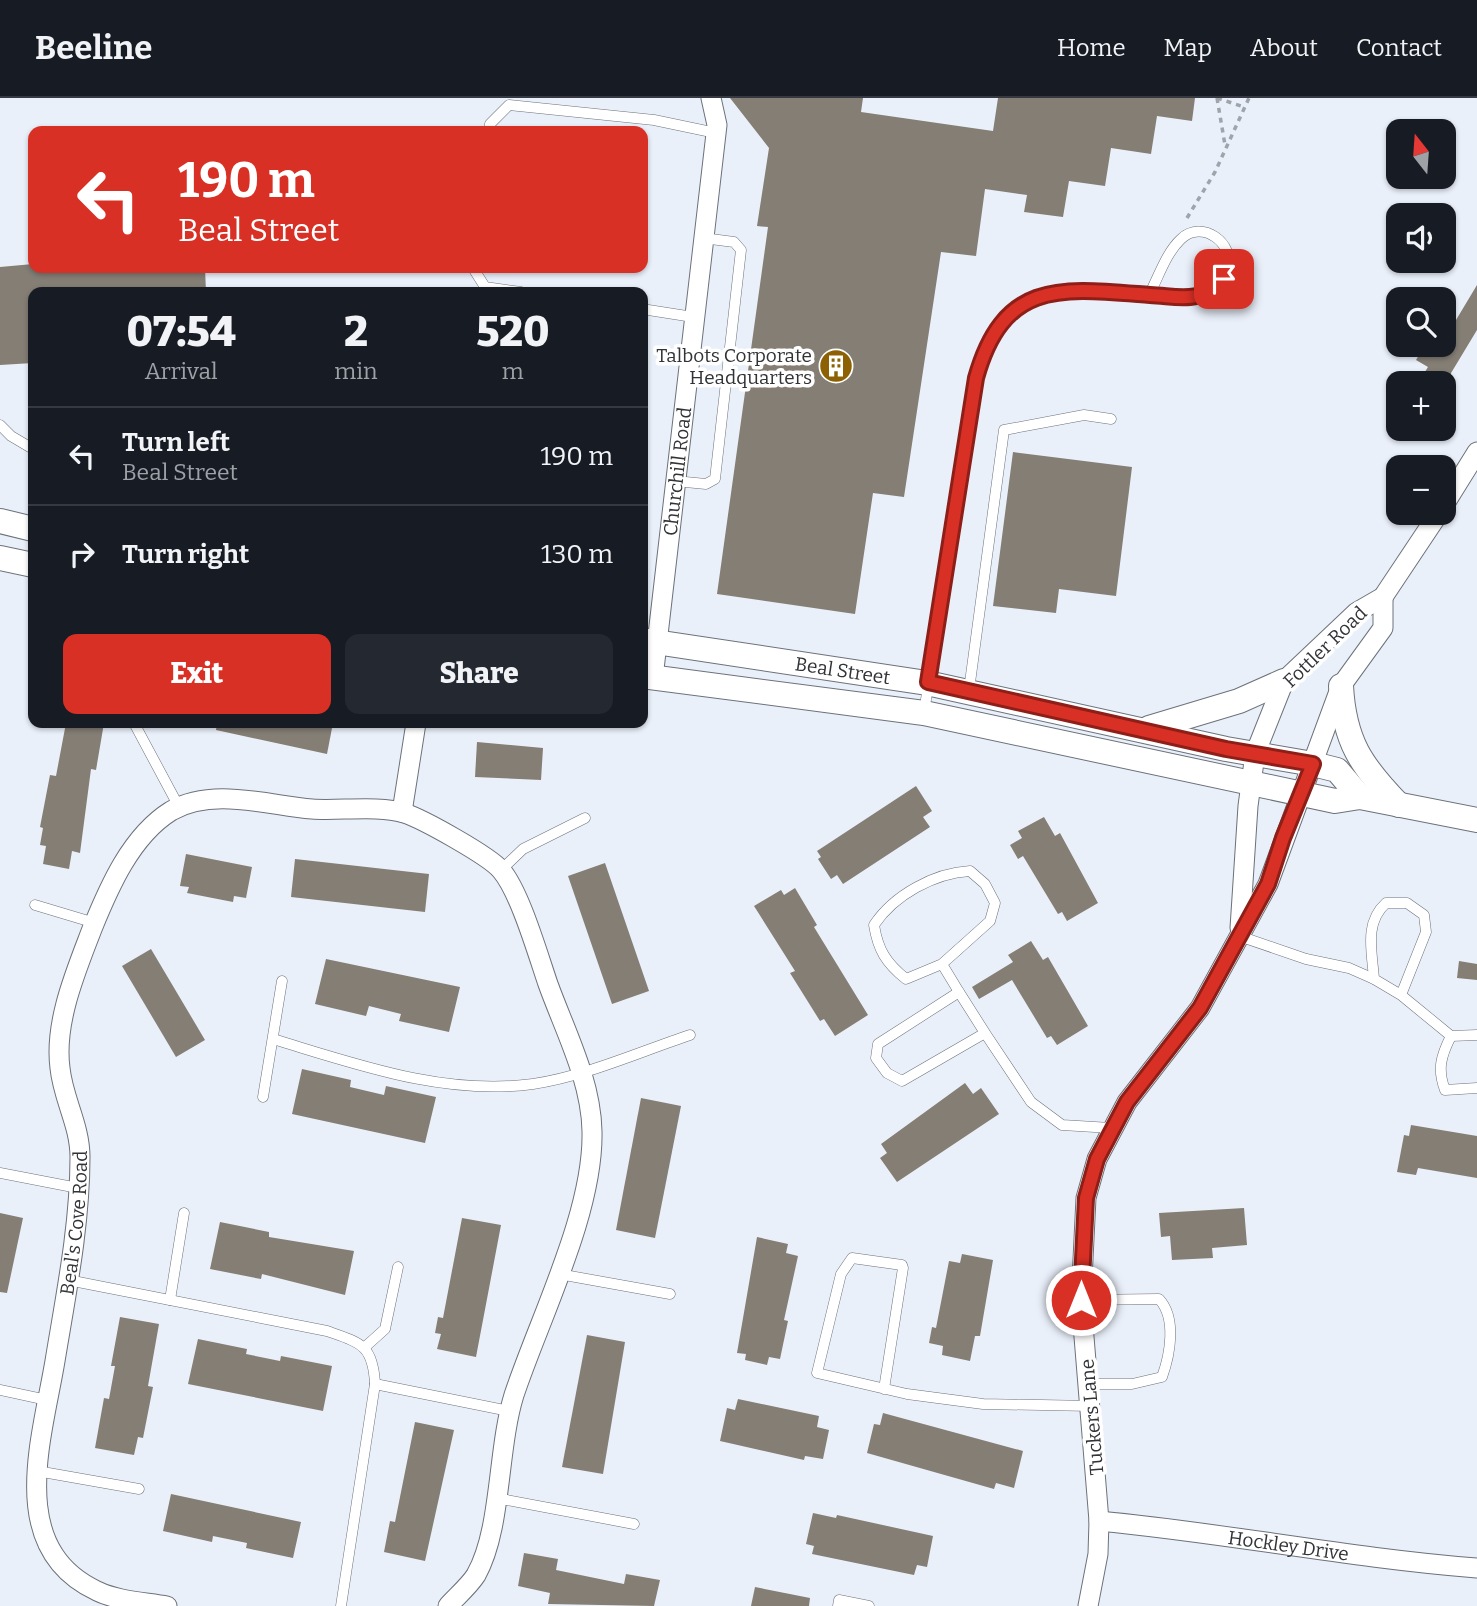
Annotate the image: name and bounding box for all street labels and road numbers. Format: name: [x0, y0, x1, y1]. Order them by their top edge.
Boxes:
street label: Churchill Road: [658, 406, 696, 537]
street label: Fottler Road: [1279, 602, 1371, 692]
street label: Beal Street: [794, 652, 892, 689]
street label: Beal's Cove Road: [55, 1150, 92, 1297]
street label: Tuckers Lane: [1075, 1358, 1109, 1476]
street label: Hockley Drive: [1227, 1525, 1350, 1565]

